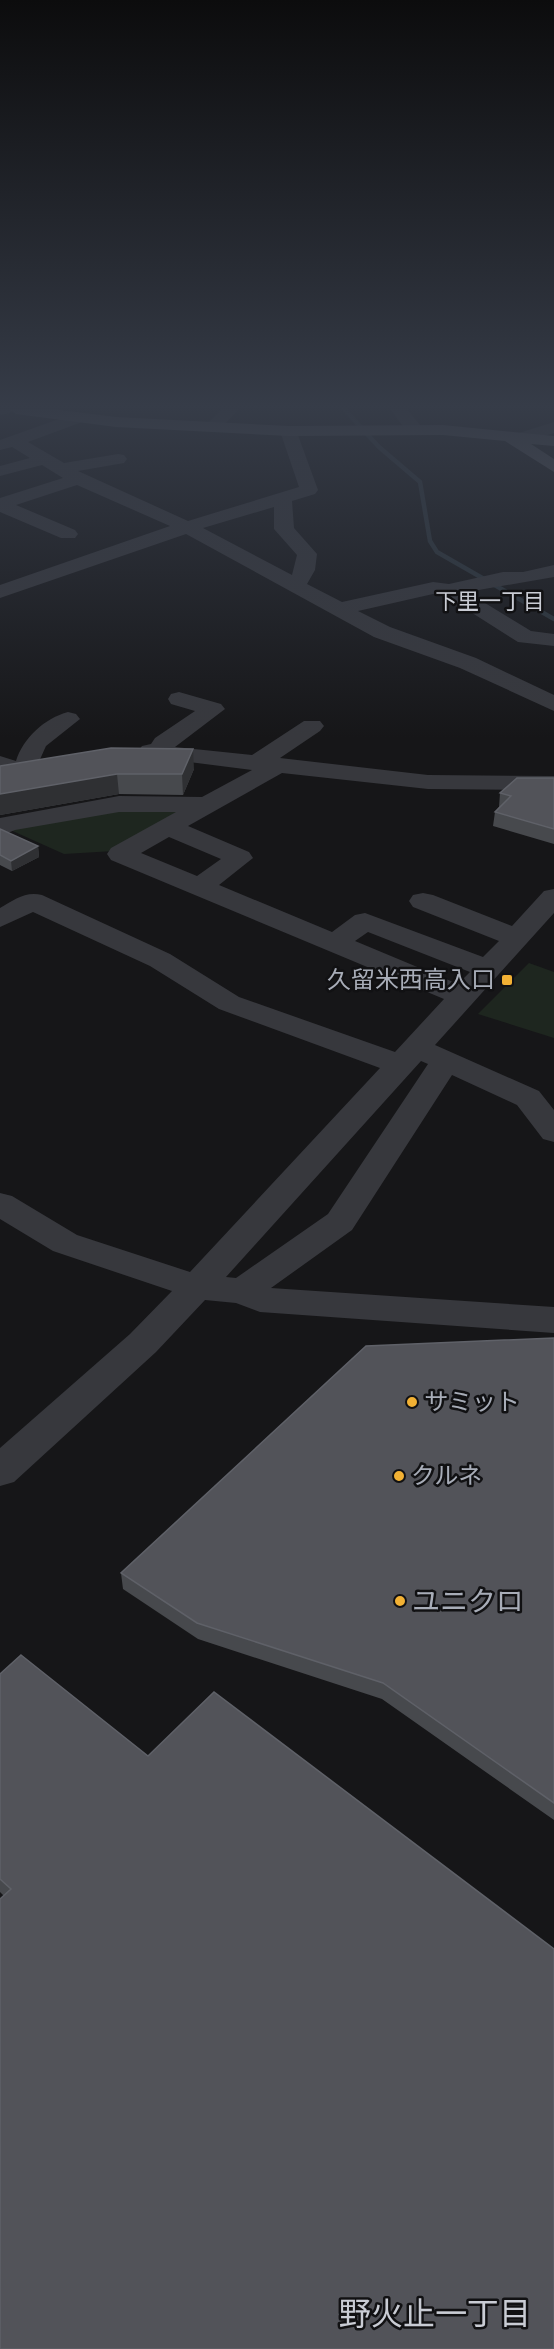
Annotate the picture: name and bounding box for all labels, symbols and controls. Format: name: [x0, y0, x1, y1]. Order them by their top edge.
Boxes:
district label: 下里一丁目: [435, 591, 545, 613]
place label: 久留米西高入口: [327, 967, 495, 993]
marker: 久留米西高入口: [500, 973, 514, 987]
place label: サミット: [424, 1391, 520, 1415]
marker: サミット: [405, 1395, 419, 1409]
place label: クルネ: [411, 1464, 482, 1489]
marker: クルネ: [392, 1469, 406, 1483]
place label: ユニクロ: [412, 1588, 524, 1617]
marker: ユニクロ: [393, 1594, 407, 1608]
district label: 野火止一丁目: [339, 2298, 531, 2331]

